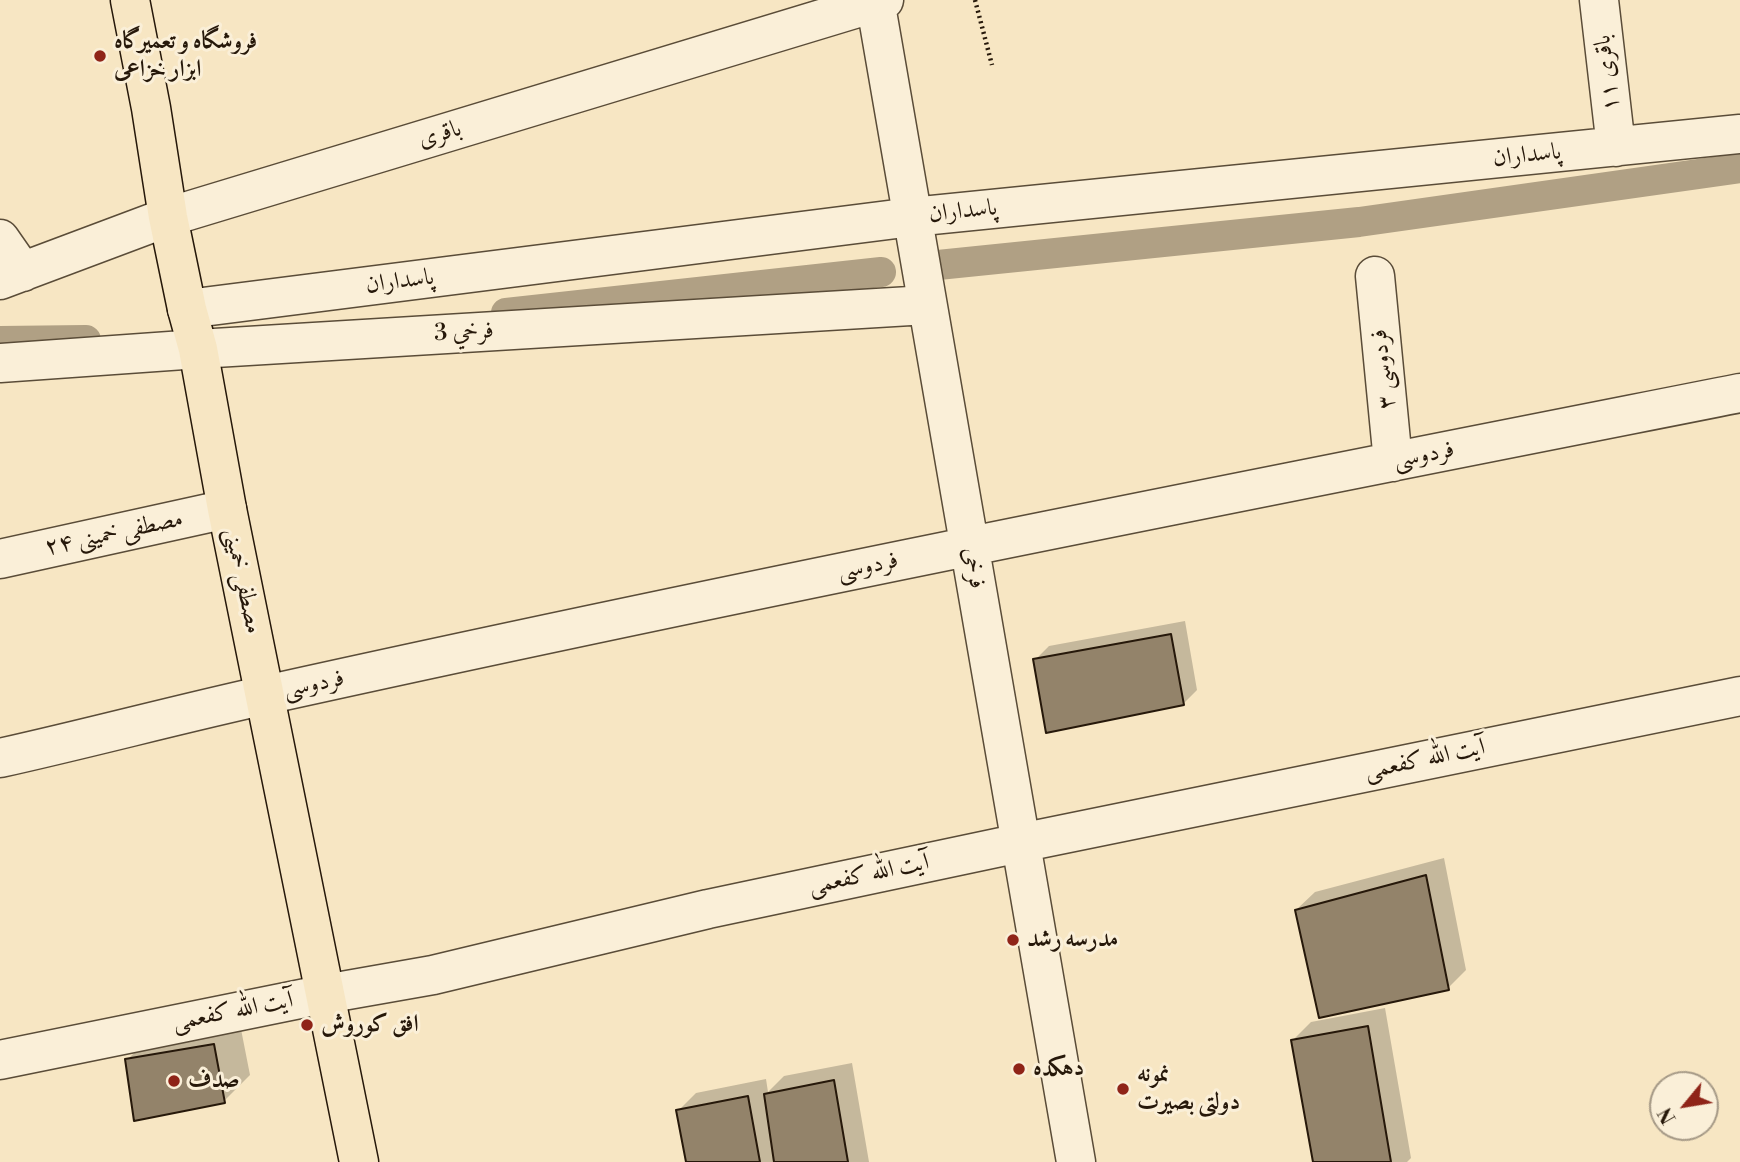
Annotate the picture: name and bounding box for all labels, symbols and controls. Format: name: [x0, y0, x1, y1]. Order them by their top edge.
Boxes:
place label: فروشگاه و تعمیرگاه ابزار خزاعی: [114, 28, 257, 84]
street label: باقری ۱۱: [1589, 33, 1627, 113]
marker: فروشگاه و تعمیرگاه ابزار خزاعی: [92, 48, 108, 64]
street label: باقری: [415, 115, 465, 155]
street label: پاسداران: [1491, 138, 1563, 174]
street label: پاسداران: [927, 194, 999, 230]
street label: پاسداران: [364, 264, 436, 300]
street label: فرخي 3: [433, 317, 495, 349]
street label: فردوسی ۳: [1365, 327, 1403, 411]
street label: فردوسی: [1391, 436, 1457, 476]
street label: مصطفی خمینی ۲۴: [42, 505, 186, 563]
street label: مصطفی خمینی: [217, 526, 267, 636]
street label: فرخی: [955, 545, 991, 591]
street label: فردوسی: [835, 547, 901, 587]
street label: فردوسی: [281, 665, 347, 705]
street label: آیت الله کفعمی: [1362, 733, 1488, 787]
street label: آیت الله کفعمی: [806, 848, 932, 902]
place label: مدرسه رشد: [1027, 926, 1118, 954]
marker: مدرسه رشد: [1005, 932, 1021, 948]
street label: آیت الله کفعمی: [170, 986, 296, 1038]
place label: افق کوروش: [321, 1011, 419, 1039]
marker: افق کوروش: [299, 1017, 315, 1033]
place label: دهکده: [1033, 1055, 1084, 1083]
marker: دهکده: [1011, 1061, 1027, 1077]
place label: نمونه دولتی بصیرت: [1137, 1061, 1240, 1117]
place label: صدف: [188, 1067, 240, 1095]
north arrow: [1649, 1071, 1719, 1141]
marker: صدف: [166, 1073, 182, 1089]
marker: نمونه دولتی بصیرت: [1115, 1081, 1131, 1097]
text: N: [1653, 1103, 1682, 1128]

